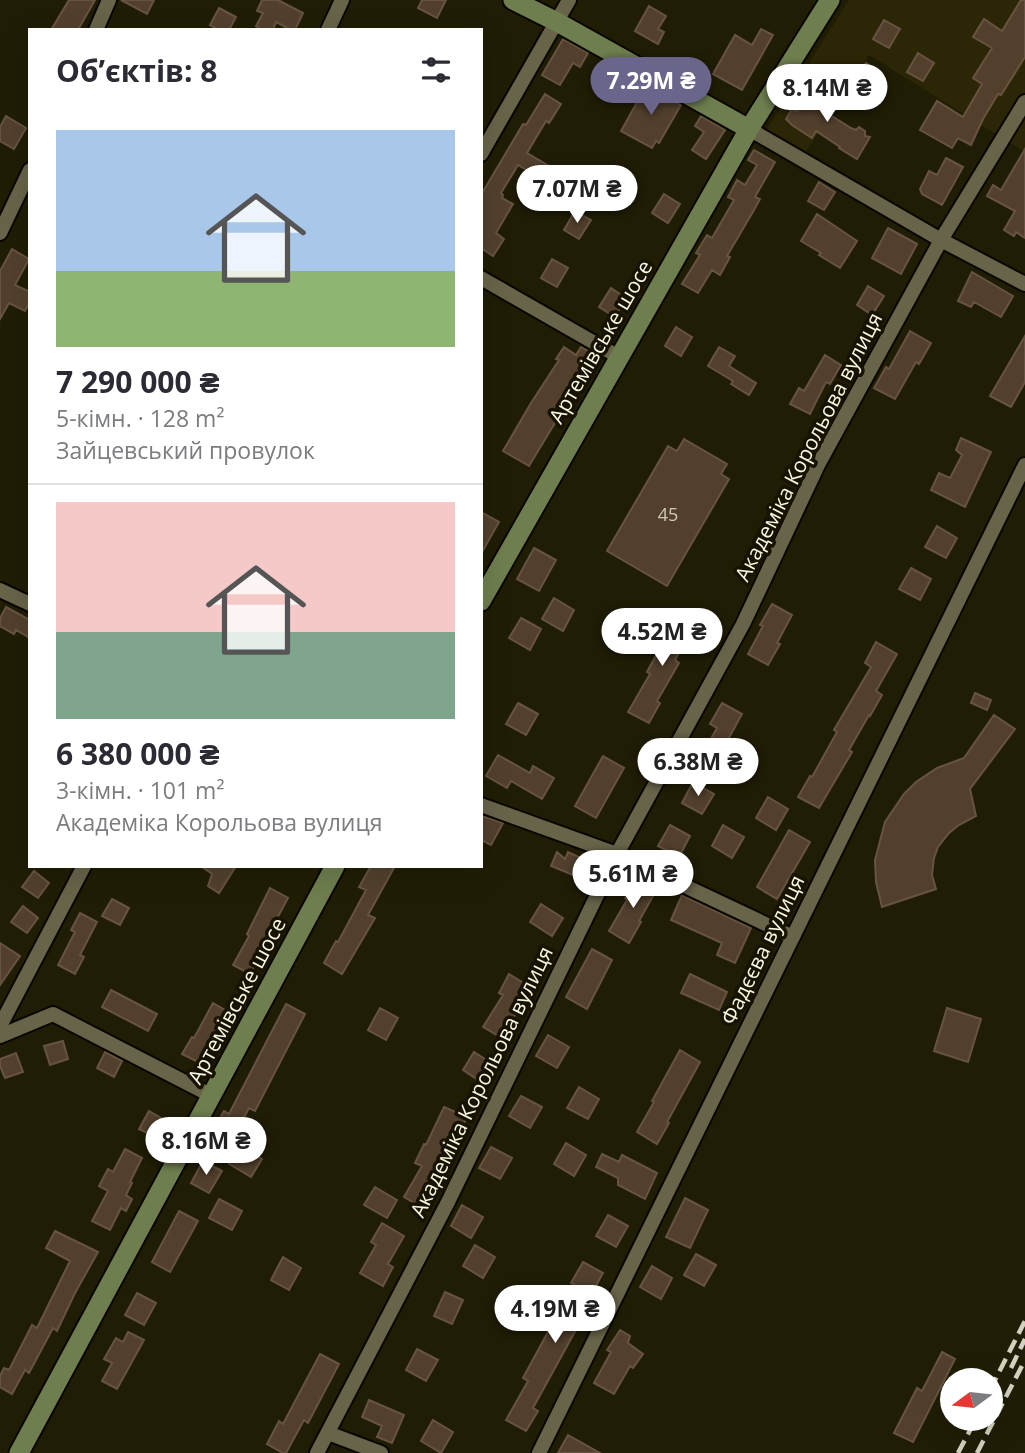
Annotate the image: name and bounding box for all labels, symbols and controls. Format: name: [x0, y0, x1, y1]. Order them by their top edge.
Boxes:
text: Об’єктів: 8: [56, 50, 217, 91]
icon: filters: [417, 51, 455, 89]
pin: 7.29M ₴: [586, 58, 716, 117]
text: 7.29M ₴: [606, 64, 696, 96]
pin: 8.14M ₴: [762, 64, 892, 124]
text: 8.14M ₴: [782, 71, 872, 103]
pin: 7.07M ₴: [512, 166, 642, 225]
text: 7.07M ₴: [532, 172, 622, 204]
icon: home: [193, 175, 319, 301]
street label: Артемівське шосе: [542, 255, 658, 428]
street label: Академіка Корольова вулиця: [728, 307, 888, 586]
text: 7 290 000 ₴: [56, 361, 219, 402]
text: 5-кімн. · 128 m²: [56, 402, 224, 434]
text: Зайцевський провулок: [56, 434, 315, 466]
house number: 45: [658, 502, 678, 526]
icon: home: [193, 547, 319, 673]
pin: 4.52M ₴: [597, 608, 727, 668]
text: 4.52M ₴: [617, 615, 707, 647]
text: 6 380 000 ₴: [56, 733, 219, 774]
pin: 6.38M ₴: [633, 738, 763, 798]
text: 6.38M ₴: [653, 745, 743, 777]
text: 3-кімн. · 101 m²: [56, 774, 224, 806]
text: Академіка Корольова вулиця: [56, 806, 383, 838]
pin: 5.61M ₴: [568, 850, 698, 910]
text: 5.61M ₴: [588, 857, 678, 889]
street label: Фадєєва вулиця: [714, 870, 810, 1029]
street label: Артемівське шосе: [180, 913, 292, 1088]
street label: Академіка Корольова вулиця: [403, 941, 559, 1222]
pin: 8.16M ₴: [141, 1118, 271, 1177]
text: 8.16M ₴: [161, 1124, 251, 1156]
pin: 4.19M ₴: [490, 1286, 620, 1345]
text: 4.19M ₴: [510, 1292, 600, 1324]
north arrow: [940, 1368, 1003, 1432]
map controls: [940, 1368, 1003, 1431]

